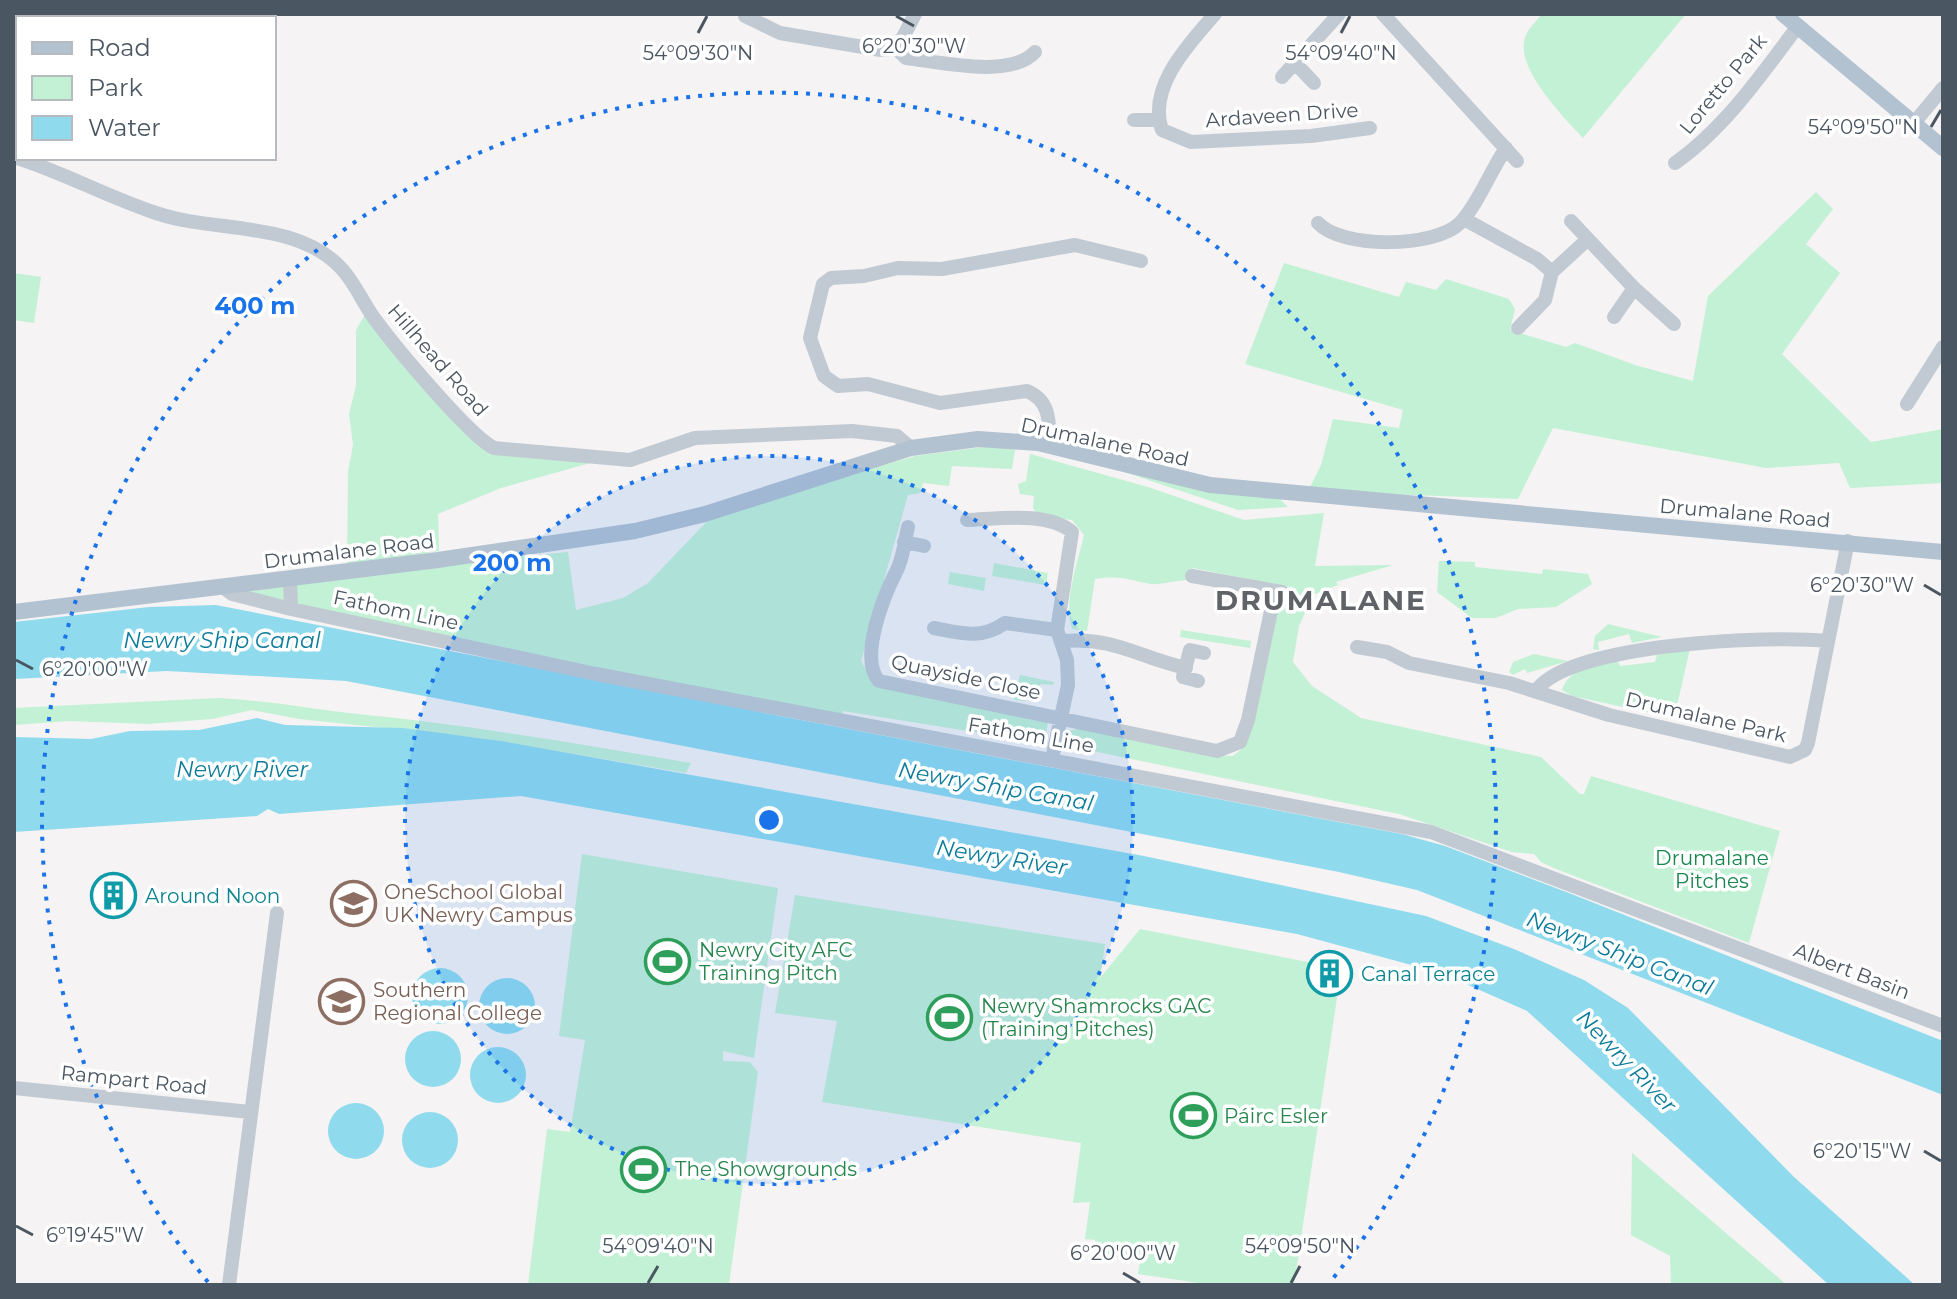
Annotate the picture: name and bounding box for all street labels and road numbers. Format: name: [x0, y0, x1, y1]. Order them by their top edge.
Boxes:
street label: Loretto Park: [1674, 29, 1772, 139]
street label: Ardaveen Drive: [1205, 98, 1359, 132]
street label: Hillhead Road: [383, 299, 493, 421]
street label: Drumalane Road: [1019, 412, 1191, 472]
street label: Drumalane Road: [1659, 494, 1831, 532]
street label: Drumalane Road: [263, 529, 435, 573]
street label: Fathom Line: [331, 585, 461, 635]
street label: Quayside Close: [889, 649, 1043, 705]
street label: Drumalane Park: [1623, 687, 1789, 747]
street label: Fathom Line: [966, 712, 1096, 758]
street label: Albert Basin: [1790, 938, 1914, 1004]
street label: Rampart Road: [60, 1060, 208, 1100]

